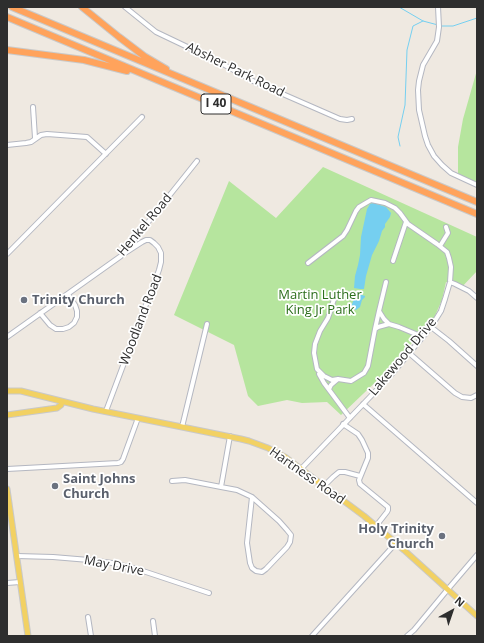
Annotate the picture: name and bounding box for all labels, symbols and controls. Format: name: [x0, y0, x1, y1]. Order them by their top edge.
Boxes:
street label: Absher Park Road: [183, 39, 287, 101]
road number: I 40: [201, 94, 231, 114]
street label: Henkel Road: [114, 191, 176, 259]
street label: Woodland Road: [116, 272, 166, 368]
park label: Martin Luther King Jr Park: [278, 287, 362, 318]
place label: Trinity Church: [32, 292, 125, 308]
marker: Trinity Church: [19, 295, 29, 305]
street label: Lakewood Drive: [366, 315, 440, 399]
street label: Hartness Road: [266, 444, 348, 508]
place label: Saint Johns Church: [63, 471, 135, 502]
marker: Saint Johns Church: [50, 481, 60, 491]
place label: Holy Trinity Church: [358, 521, 434, 552]
marker: Holy Trinity Church: [437, 531, 447, 541]
street label: May Drive: [83, 553, 145, 579]
north arrow: [432, 591, 472, 631]
text: N: [452, 593, 468, 610]

